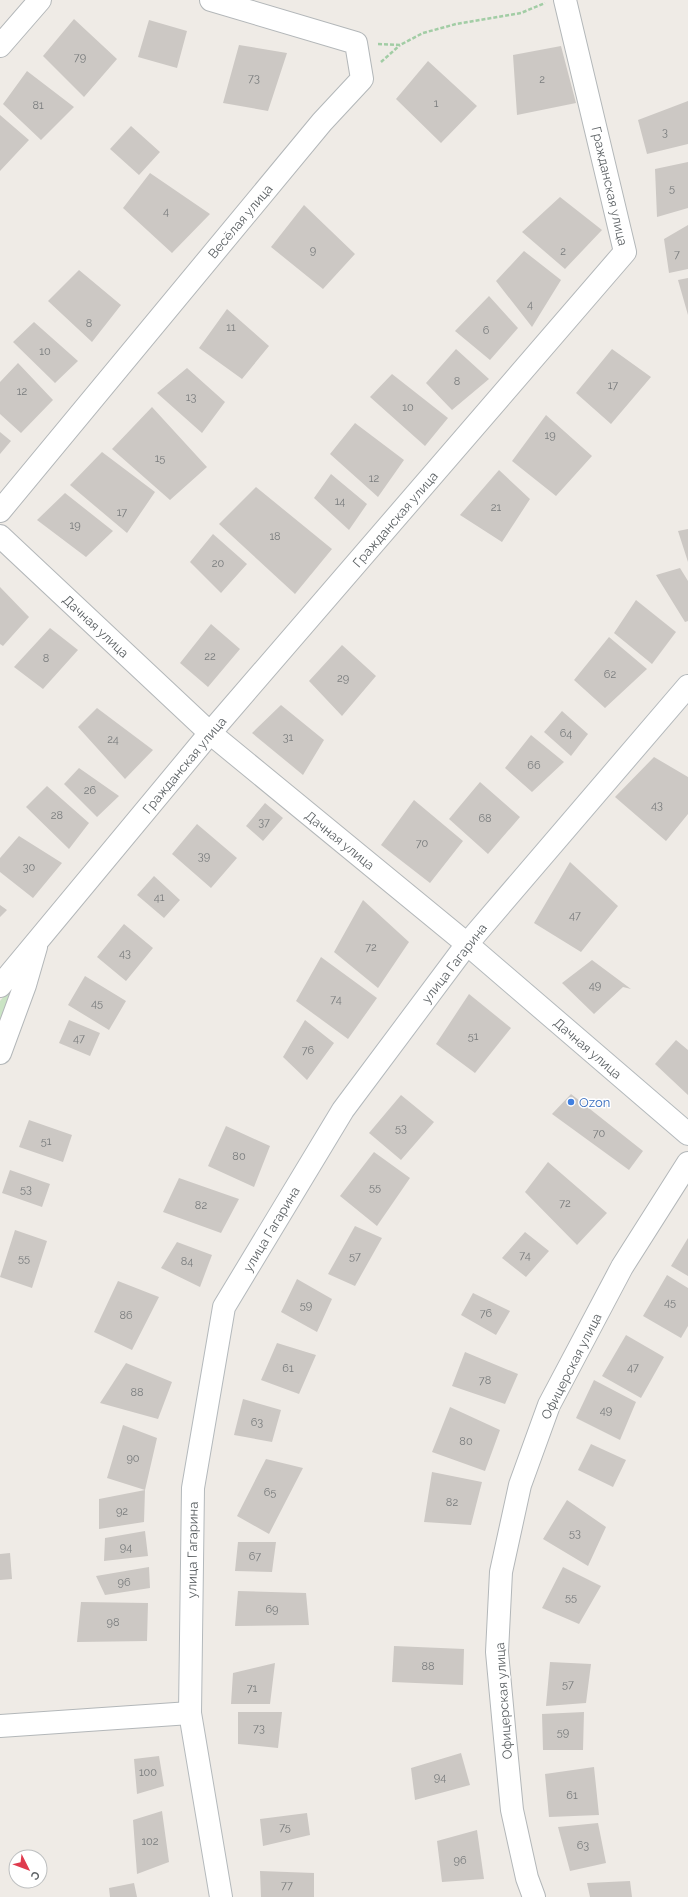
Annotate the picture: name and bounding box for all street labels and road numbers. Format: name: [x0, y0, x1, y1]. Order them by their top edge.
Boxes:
street label: Гражданская улица: [589, 125, 631, 247]
street label: Весёлая улица: [205, 181, 276, 261]
street label: Гражданская улица: [350, 468, 441, 570]
street label: Дачная улица: [60, 592, 132, 661]
street label: Гражданская улица: [140, 714, 229, 817]
street label: Дачная улица: [302, 808, 377, 873]
street label: улица Гагарина: [419, 921, 490, 1006]
street label: Дачная улица: [551, 1015, 625, 1082]
street label: улица Гагарина: [240, 1184, 303, 1275]
street label: Офицерская улица: [538, 1311, 605, 1422]
street label: улица Гагарина: [184, 1502, 201, 1598]
street label: Офицерская улица: [492, 1642, 515, 1760]

